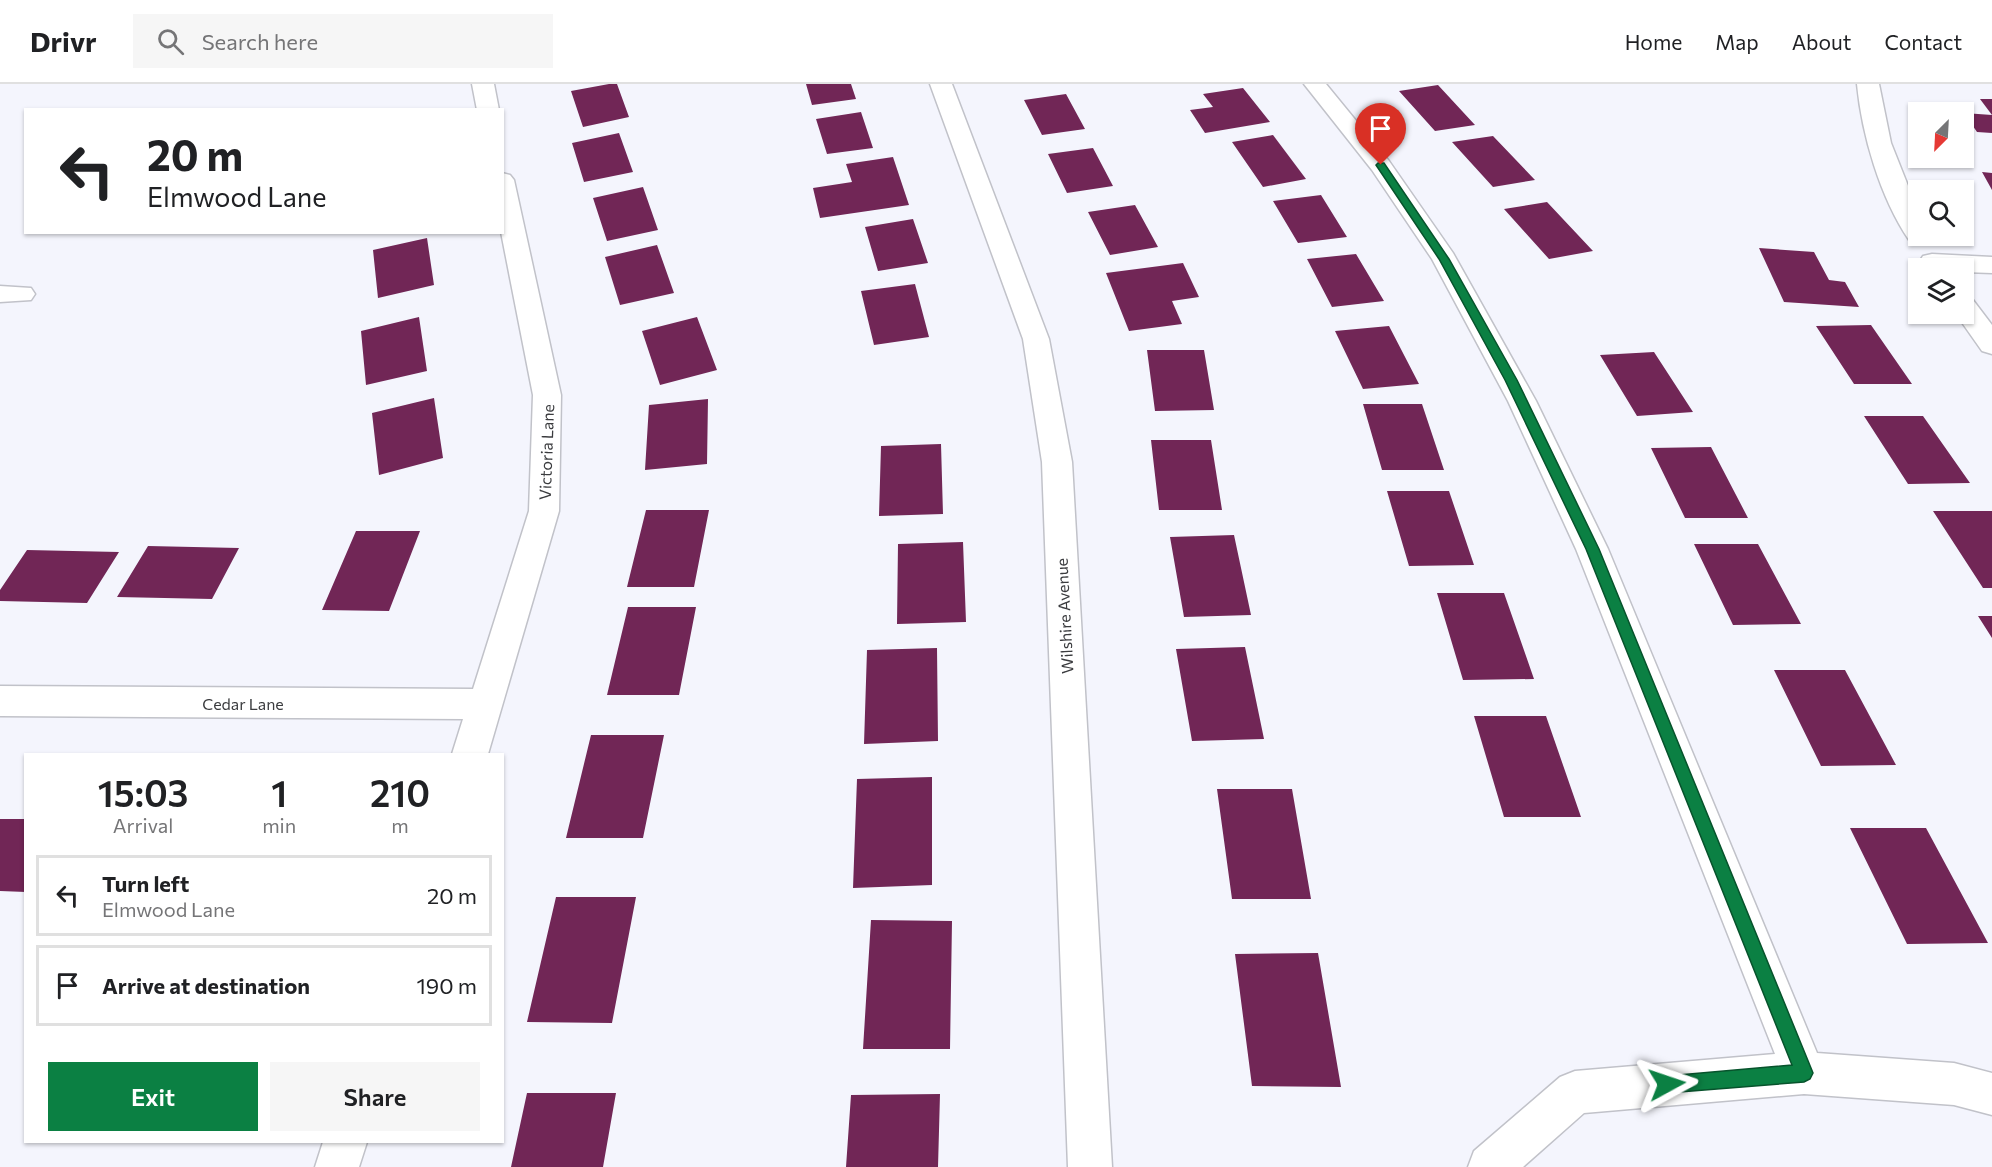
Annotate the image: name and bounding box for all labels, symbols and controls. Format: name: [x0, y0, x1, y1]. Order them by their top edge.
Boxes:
search box: [133, 14, 553, 68]
text: Drivr: [30, 24, 97, 58]
icon: search: [154, 25, 187, 58]
text: Search here: [202, 28, 318, 55]
text: Home: [1625, 29, 1682, 54]
text: Map: [1715, 29, 1759, 54]
text: About: [1792, 29, 1851, 54]
text: Contact: [1884, 29, 1962, 54]
north arrow: [1908, 102, 1974, 168]
map controls: [1908, 102, 1974, 324]
pin: [1355, 103, 1406, 165]
icon: arrive: [1364, 112, 1397, 145]
text: 20 m: [147, 128, 243, 180]
icon: left: [48, 132, 126, 210]
text: Elmwood Lane: [147, 180, 327, 213]
button: search: [1908, 180, 1974, 246]
button: layers: [1908, 258, 1974, 324]
street label: Victoria Lane: [535, 404, 557, 500]
street label: Wilshire Avenue: [1051, 558, 1077, 674]
street label: Cedar Lane: [202, 694, 284, 713]
text: 15:03: [98, 770, 188, 814]
text: 1: [271, 770, 287, 814]
text: 210: [370, 770, 430, 814]
text: Arrival: [113, 813, 173, 837]
text: min: [262, 813, 296, 837]
text: m: [391, 813, 409, 837]
text: Turn left: [102, 870, 189, 897]
icon: left: [51, 879, 84, 912]
text: 20 m: [427, 882, 477, 909]
text: Elmwood Lane: [102, 897, 235, 921]
icon: arrive: [51, 969, 84, 1002]
text: Arrive at destination: [102, 972, 310, 999]
text: 190 m: [416, 972, 477, 999]
position arrow: [1635, 1052, 1699, 1116]
button: Exit: [48, 1062, 258, 1131]
button: Share: [270, 1062, 480, 1131]

